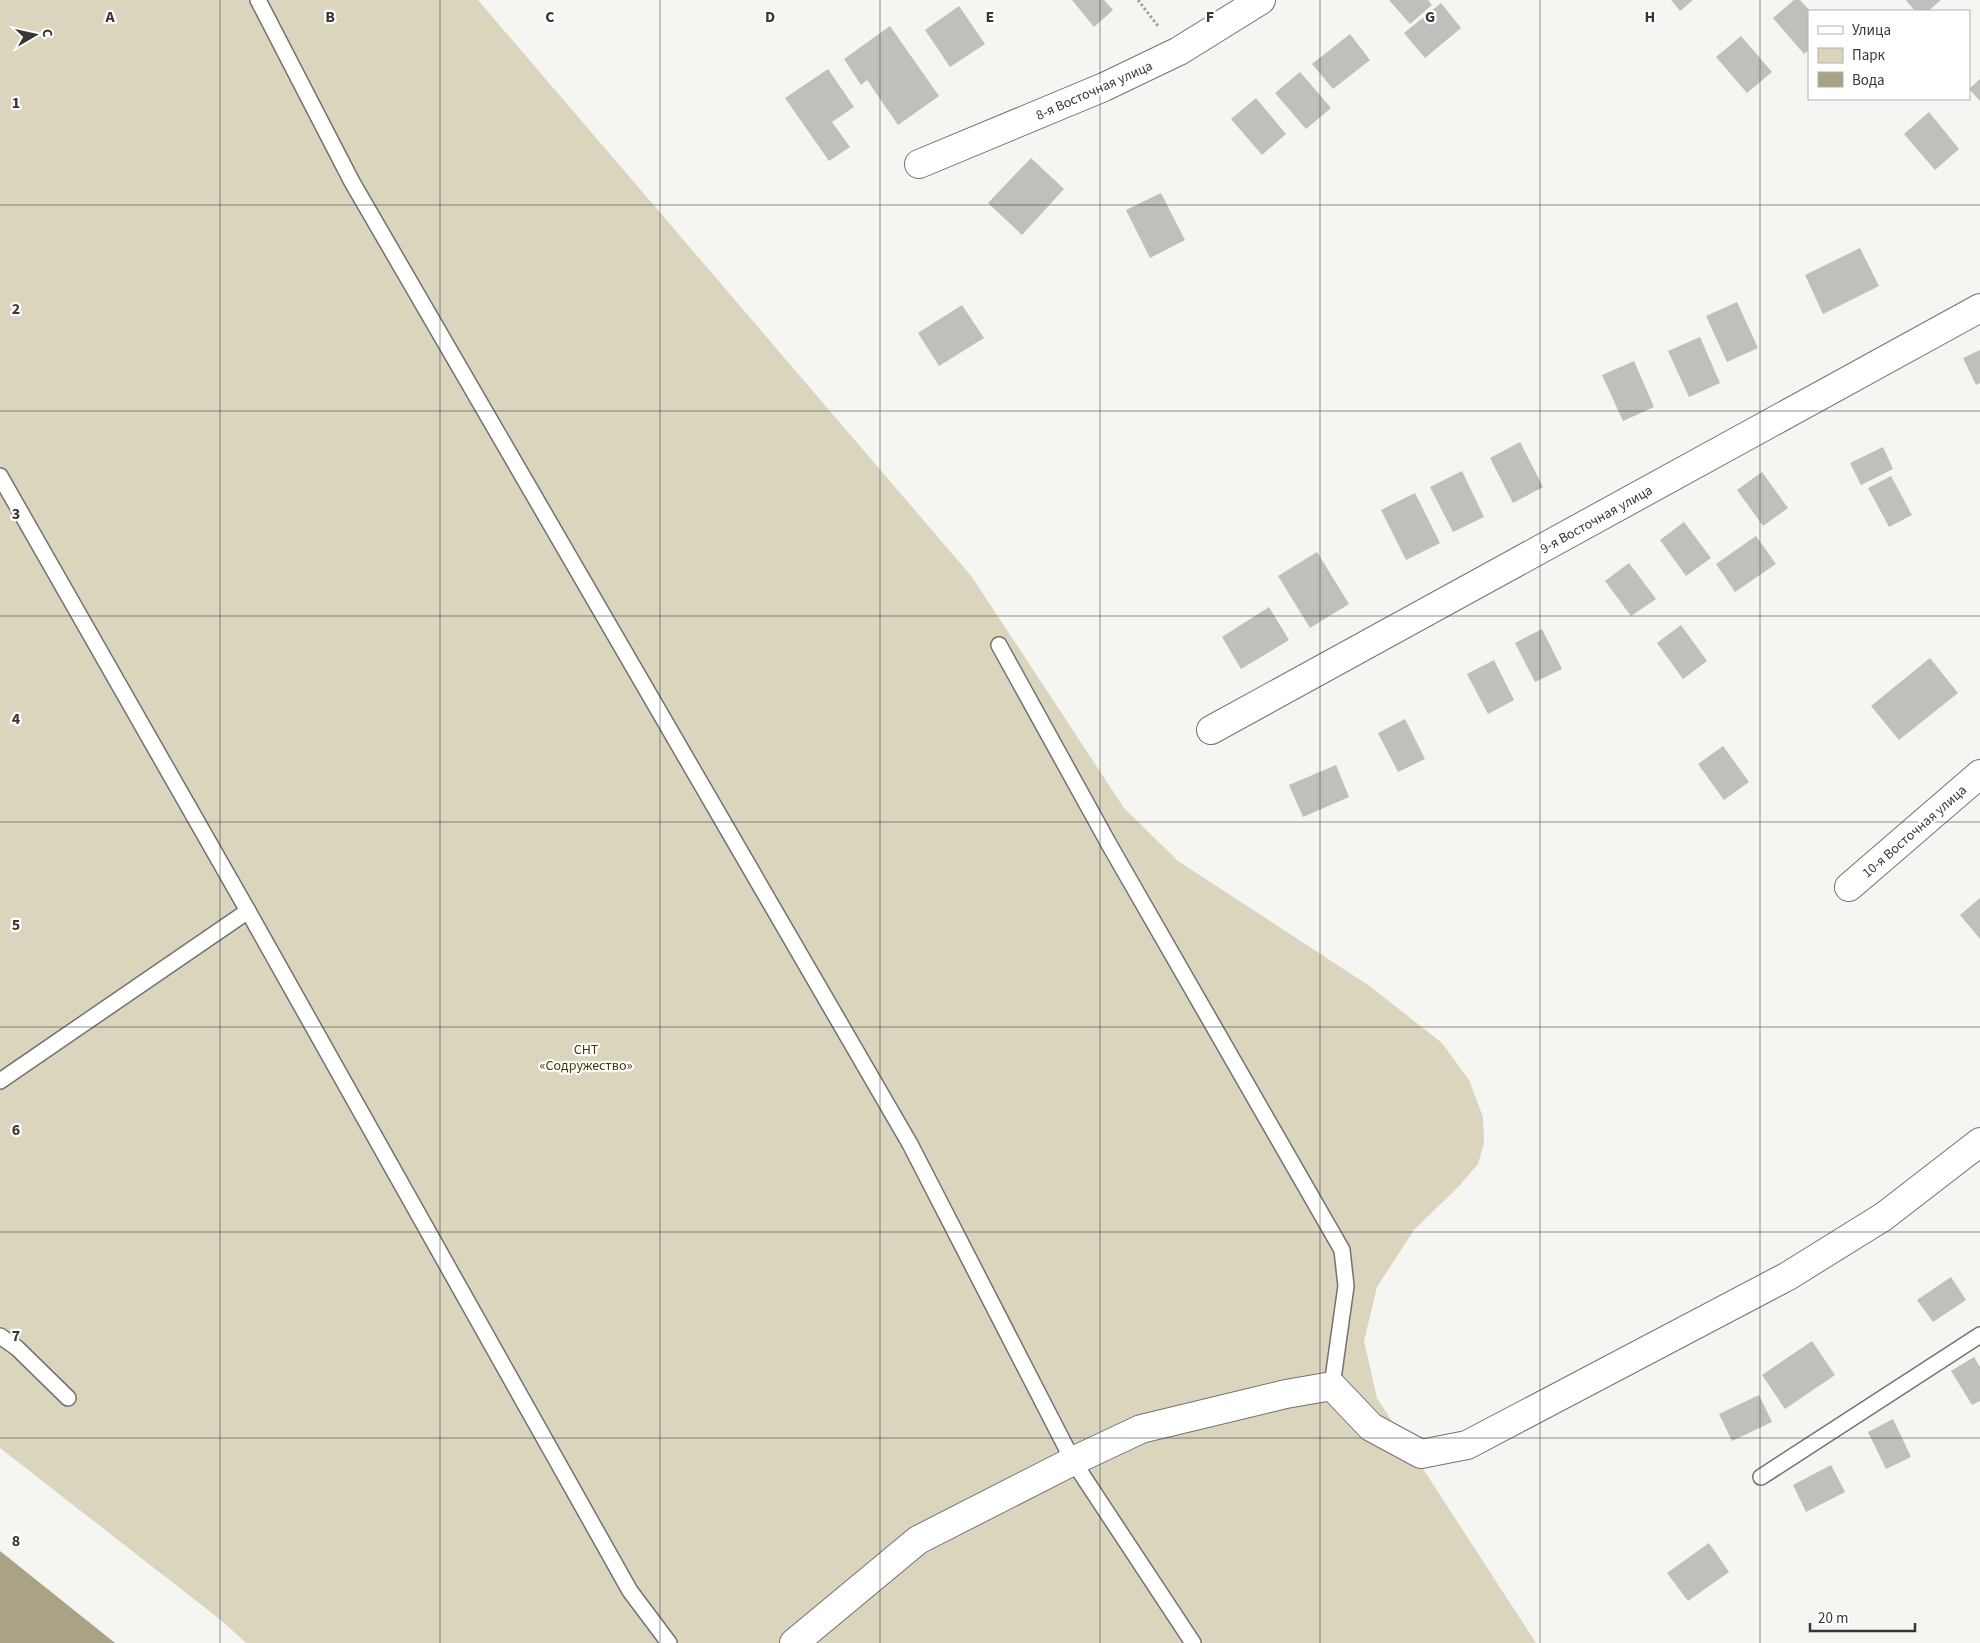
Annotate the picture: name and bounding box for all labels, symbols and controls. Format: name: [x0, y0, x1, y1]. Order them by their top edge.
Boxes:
text: A: [104, 6, 115, 28]
text: B: [325, 6, 335, 28]
text: C: [545, 6, 555, 28]
text: D: [765, 6, 775, 28]
text: E: [986, 6, 994, 28]
text: F: [1206, 6, 1214, 28]
text: G: [1425, 6, 1435, 28]
text: H: [1645, 6, 1655, 28]
north arrow: [10, 10, 60, 60]
legend: [1808, 10, 1970, 100]
text: Улица: [1852, 20, 1891, 41]
text: С: [36, 28, 57, 39]
text: Парк: [1852, 45, 1886, 66]
street label: 8-я Восточная улица: [1033, 56, 1156, 126]
text: Вода: [1852, 70, 1885, 91]
text: 1: [12, 92, 20, 114]
text: 2: [12, 298, 20, 320]
street label: 9-я Восточная улица: [1537, 481, 1656, 559]
text: 3: [12, 503, 20, 525]
text: 4: [12, 708, 21, 730]
street label: 10-я Восточная улица: [1858, 781, 1971, 883]
text: 5: [12, 914, 20, 936]
park label: СНТ «Содружество»: [539, 1040, 633, 1076]
text: 6: [12, 1119, 20, 1141]
text: 7: [12, 1325, 20, 1347]
text: 8: [12, 1530, 20, 1552]
scale bar: [1810, 1600, 1915, 1632]
text: 20 m: [1818, 1608, 1848, 1629]

